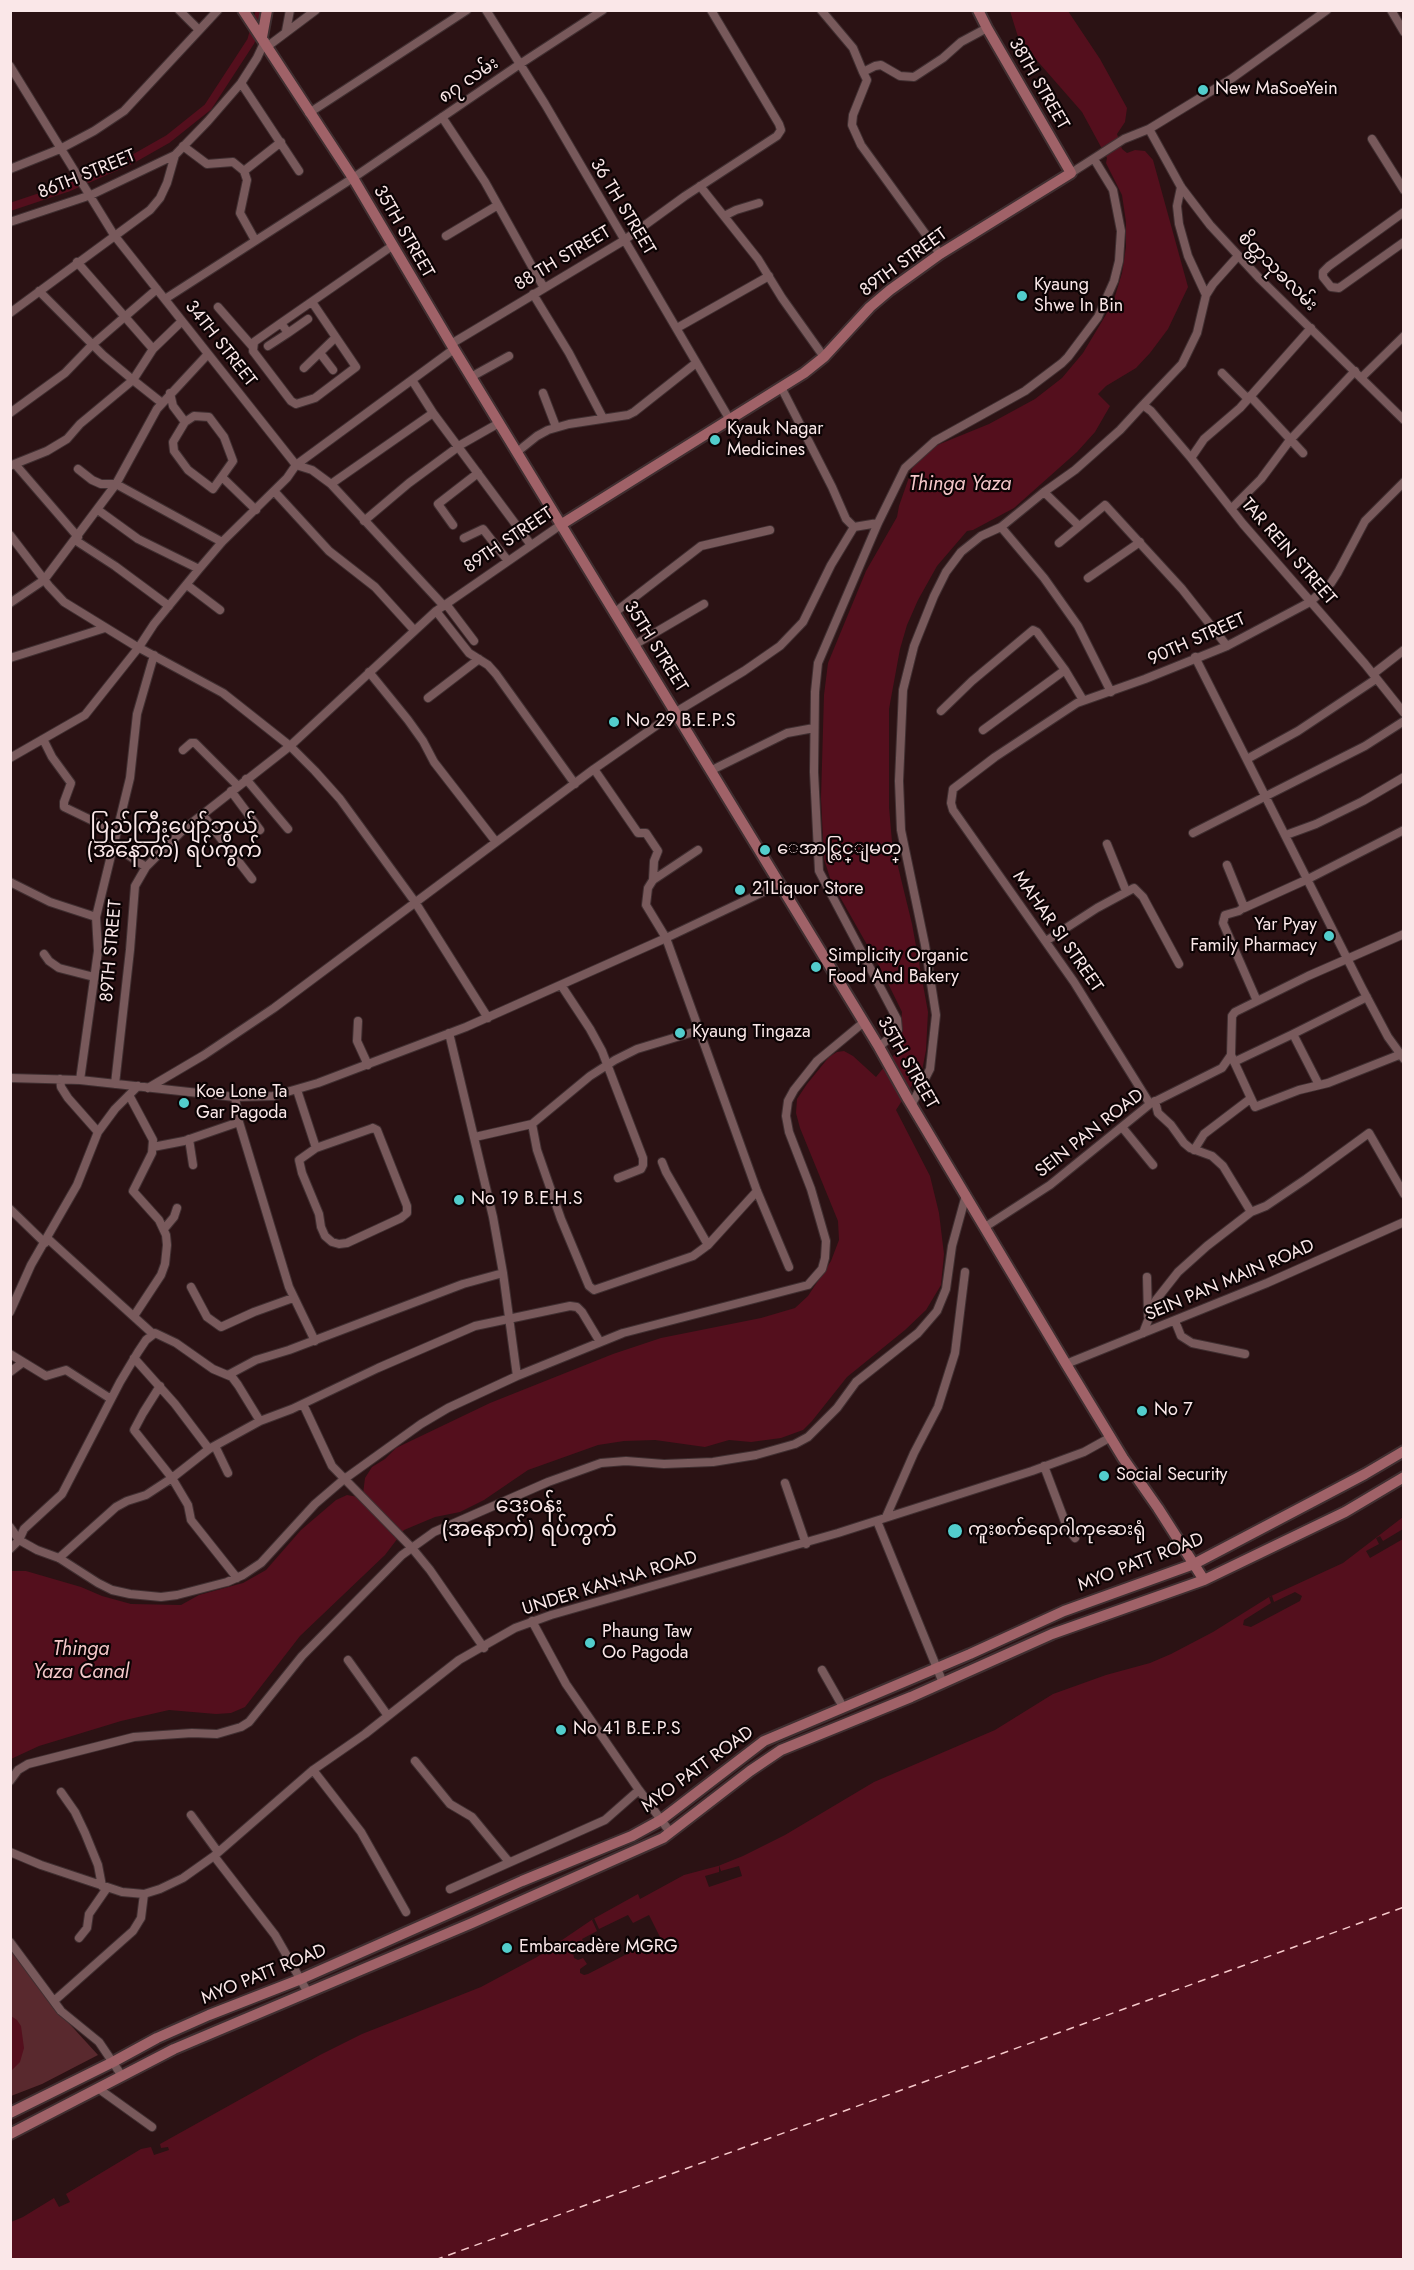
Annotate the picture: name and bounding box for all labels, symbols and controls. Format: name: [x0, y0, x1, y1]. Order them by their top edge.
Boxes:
street label: 38TH STREET: [1003, 34, 1073, 134]
street label: ၈၇ လမ်း: [435, 53, 503, 109]
place label: New MaSoeYein: [1215, 79, 1338, 101]
marker: New MaSoeYein: [1196, 83, 1210, 97]
street label: 86TH STREET: [35, 146, 139, 204]
street label: 36 TH STREET: [585, 155, 659, 259]
street label: 35TH STREET: [368, 182, 438, 282]
street label: 88 TH STREET: [511, 222, 615, 296]
street label: 89TH STREET: [856, 224, 952, 302]
street label: စိတ္တသုခလမ်း: [1233, 228, 1321, 316]
place label: Kyaung Shwe In Bin: [1034, 275, 1123, 318]
marker: Kyaung Shwe In Bin: [1015, 289, 1029, 303]
street label: 34TH STREET: [180, 297, 260, 391]
place label: Kyauk Nagar Medicines: [727, 419, 823, 462]
marker: Kyauk Nagar Medicines: [708, 433, 722, 447]
water label: Thinga Yaza: [909, 473, 1011, 497]
street label: TAR REIN STREET: [1236, 494, 1340, 610]
street label: 89TH STREET: [460, 503, 558, 579]
street label: 35TH STREET: [619, 598, 691, 696]
street label: 90TH STREET: [1145, 609, 1249, 671]
place label: No 29 B.E.P.S: [626, 711, 736, 733]
marker: No 29 B.E.P.S: [607, 715, 621, 729]
district label: ပြည်ကြီးပျော်ဘွယ် (အနောက်) ရပ်ကွက်: [86, 815, 262, 865]
place label: ေအာင္လြင္ျမတ္: [777, 839, 901, 861]
marker: ေအာင္လြင္ျမတ္: [758, 843, 772, 857]
street label: MAHAR SI STREET: [1007, 867, 1107, 997]
place label: 21Liquor Store: [752, 879, 863, 901]
marker: 21Liquor Store: [733, 883, 747, 897]
street label: 89TH STREET: [97, 899, 127, 1003]
place label: Yar Pyay Family Pharmacy: [1190, 915, 1317, 958]
marker: Yar Pyay Family Pharmacy: [1322, 929, 1336, 943]
place label: Simplicity Organic Food And Bakery: [828, 946, 968, 988]
marker: Simplicity Organic Food And Bakery: [809, 960, 823, 974]
street label: 35TH STREET: [872, 1013, 942, 1113]
place label: Kyaung Tingaza: [692, 1022, 811, 1044]
marker: Kyaung Tingaza: [673, 1026, 687, 1040]
place label: Koe Lone Ta Gar Pagoda: [196, 1082, 287, 1124]
street label: SEIN PAN ROAD: [1032, 1085, 1148, 1183]
marker: Koe Lone Ta Gar Pagoda: [177, 1096, 191, 1110]
place label: No 19 B.E.H.S: [471, 1189, 583, 1211]
marker: No 19 B.E.H.S: [452, 1193, 466, 1207]
street label: SEIN PAN MAIN ROAD: [1142, 1236, 1318, 1326]
place label: No 7: [1154, 1400, 1193, 1422]
marker: No 7: [1135, 1404, 1149, 1418]
place label: Social Security: [1116, 1465, 1227, 1487]
marker: Social Security: [1097, 1469, 1111, 1483]
district label: ဒေးဝန်း (အနောက်) ရပ်ကွက်: [441, 1494, 617, 1544]
place label: ကူးစက်ရောဂါကုဆေးရုံ: [968, 1520, 1145, 1542]
marker: ကူးစက်ရောဂါကုဆေးရုံ: [946, 1522, 964, 1540]
street label: MYO PATT ROAD: [1075, 1529, 1207, 1597]
street label: UNDER KAN-NA ROAD: [520, 1547, 700, 1621]
place label: Phaung Taw Oo Pagoda: [602, 1622, 692, 1664]
marker: Phaung Taw Oo Pagoda: [583, 1636, 597, 1650]
water label: Thinga Yaza Canal: [33, 1638, 129, 1685]
place label: No 41 B.E.P.S: [573, 1719, 681, 1741]
street label: MYO PATT ROAD: [638, 1722, 758, 1818]
marker: No 41 B.E.P.S: [554, 1723, 568, 1737]
place label: Embarcadère MGRG: [519, 1937, 678, 1959]
street label: MYO PATT ROAD: [198, 1940, 330, 2010]
marker: Embarcadère MGRG: [500, 1941, 514, 1955]

